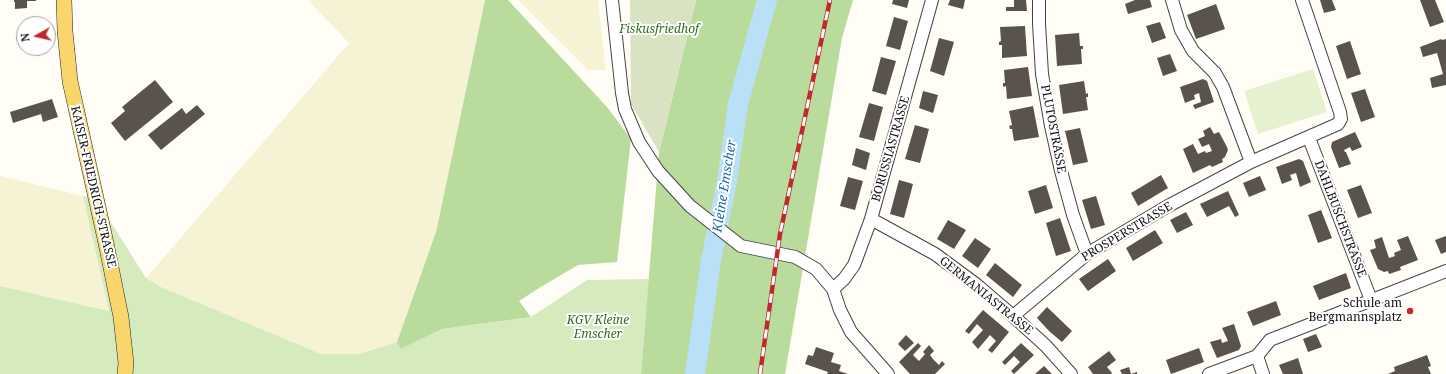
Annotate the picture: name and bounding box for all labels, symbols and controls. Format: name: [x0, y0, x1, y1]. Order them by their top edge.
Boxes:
north arrow: [16, 16, 56, 56]
park label: Fiskusfriedhof: [619, 23, 699, 37]
text: N: [17, 32, 33, 43]
street label: PLUTOSTRASSE: [1037, 84, 1069, 174]
street label: BORUSSIASTRASSE: [869, 94, 913, 204]
street label: KAISER-FRIEDRICH-STRASSE: [67, 105, 119, 269]
water label: Kleine Emscher: [710, 139, 740, 233]
street label: DAHLBUSCHSTRASSE: [1311, 158, 1369, 280]
street label: PROSPERSTRASSE: [1079, 199, 1175, 265]
street label: GERMANIASTRASSE: [936, 254, 1036, 338]
place label: Schule am Bergmannsplatz: [1308, 297, 1402, 325]
marker: Schule am Bergmannsplatz: [1405, 306, 1415, 316]
park label: KGV Kleine Emscher: [567, 314, 629, 342]

